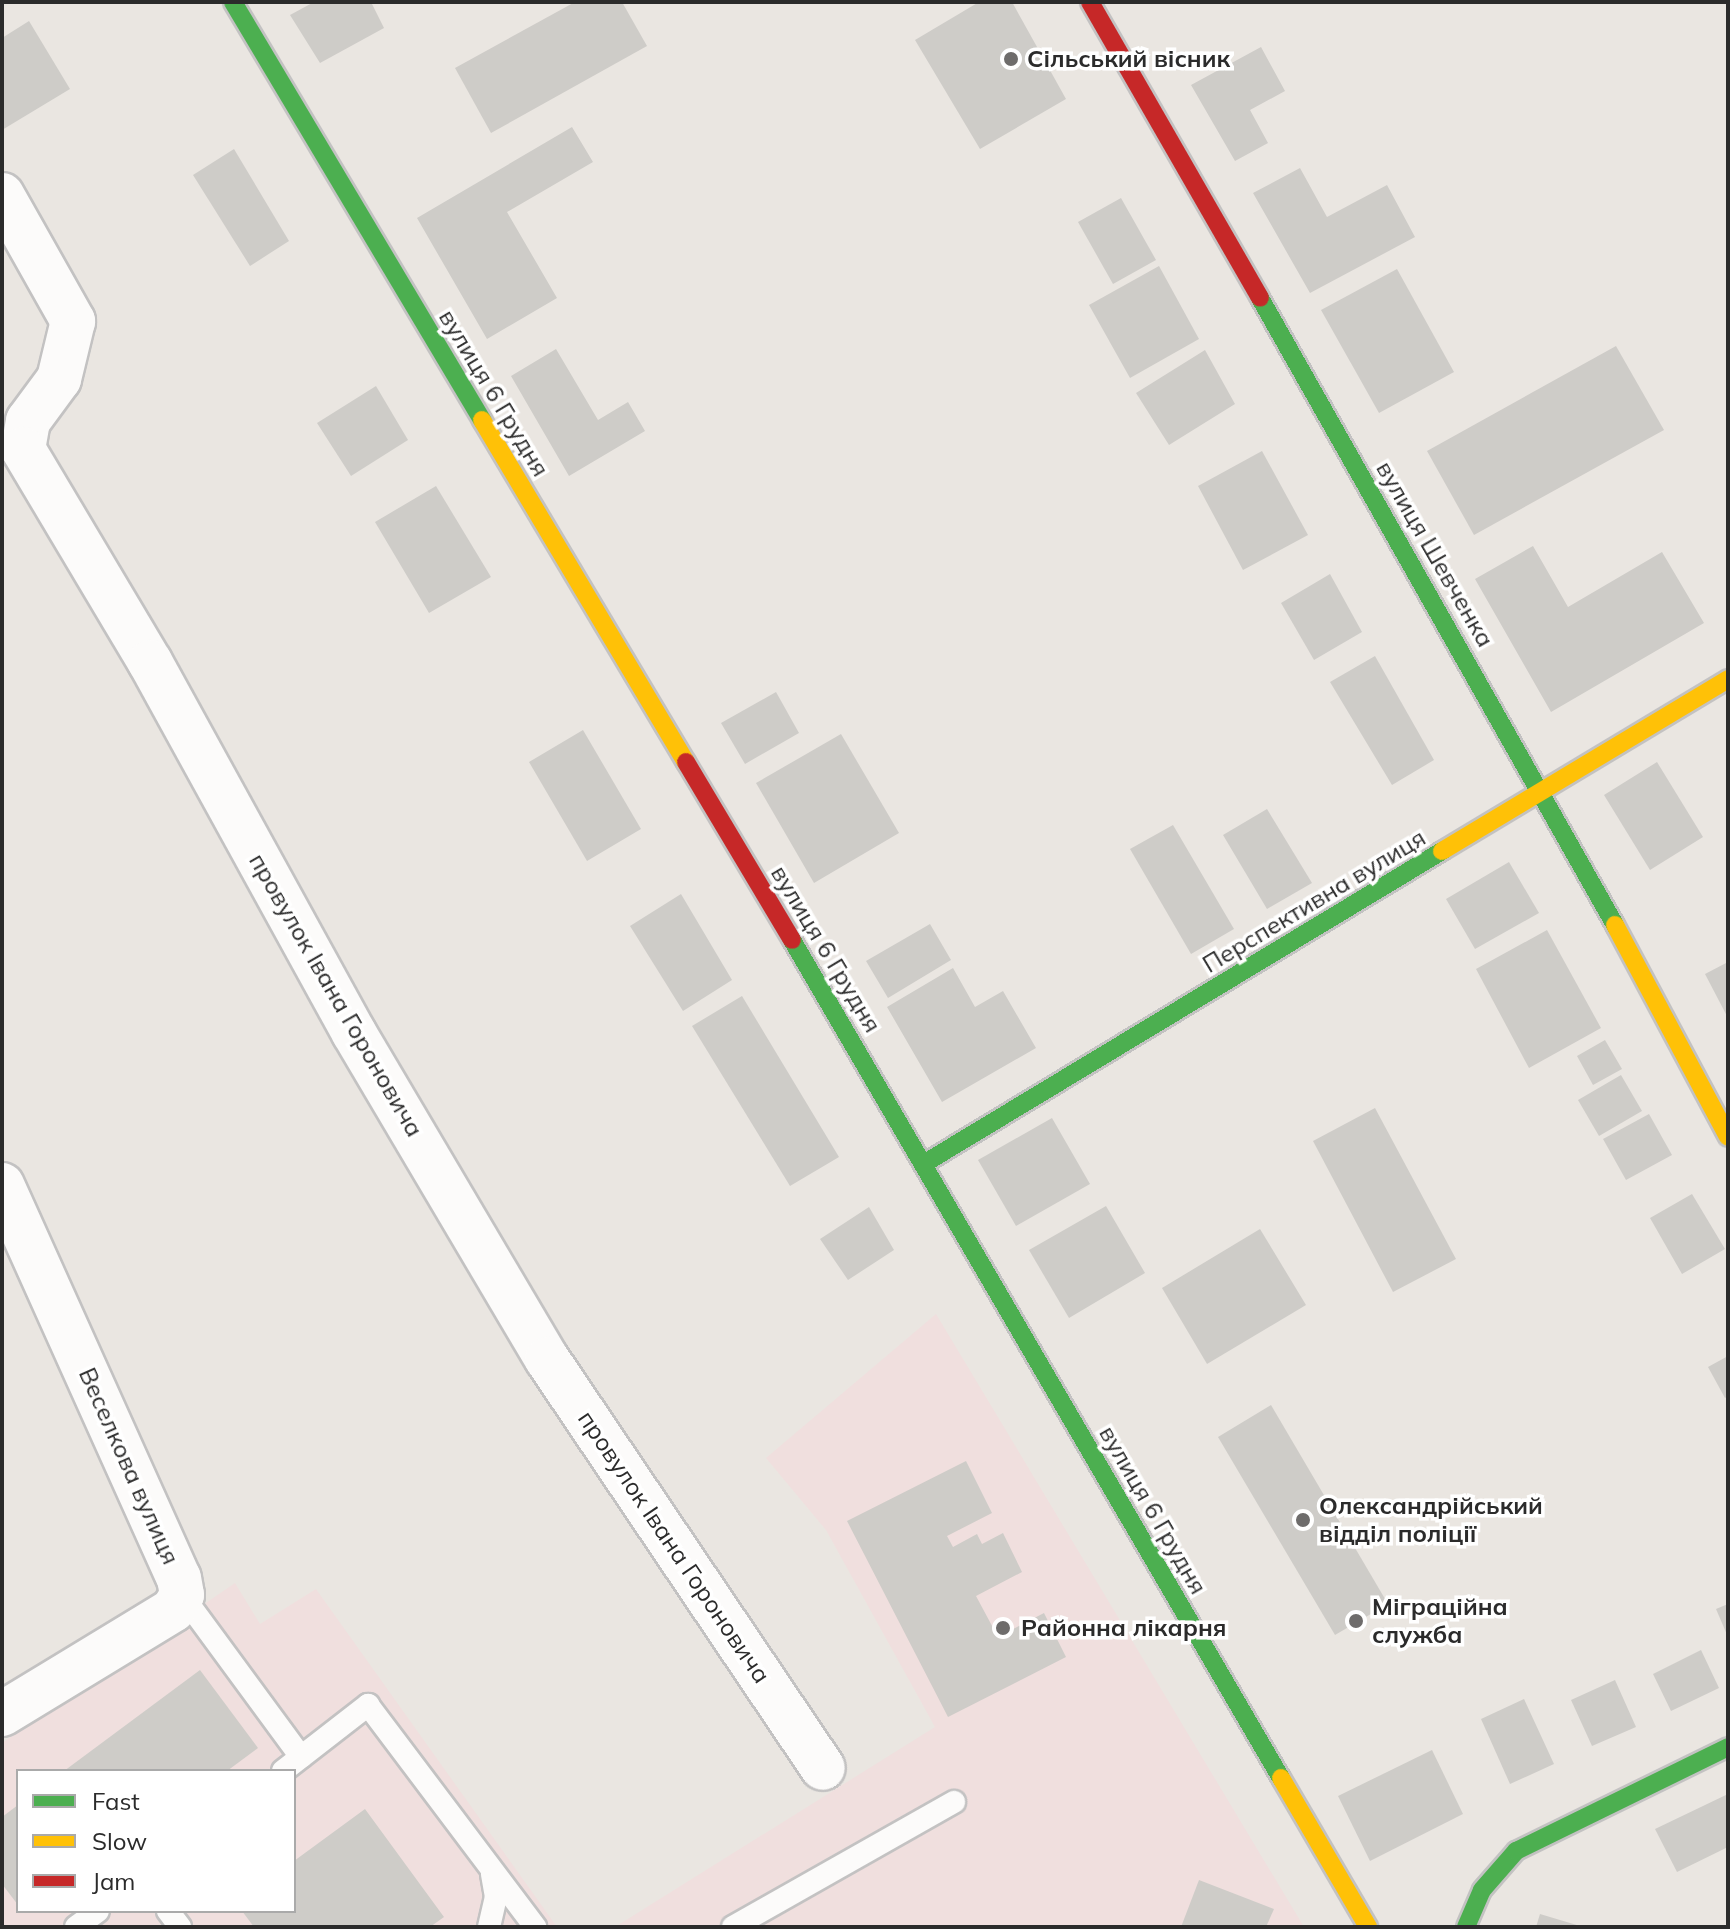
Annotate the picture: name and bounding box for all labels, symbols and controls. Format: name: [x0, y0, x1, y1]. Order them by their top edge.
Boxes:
place label: Сільський вісник: [1027, 45, 1230, 73]
marker: Сільський вісник: [1002, 50, 1020, 68]
street label: вулиця 6 Грудня: [433, 304, 555, 482]
street label: вулиця Шевченка: [1370, 456, 1500, 652]
street label: Перспективна вулиця: [1197, 823, 1431, 979]
street label: провулок Івана Гороновича: [243, 848, 429, 1142]
street label: вулиця 6 Грудня: [765, 860, 887, 1038]
street label: Веселкова вулиця: [73, 1363, 185, 1569]
street label: провулок Івана Гороновича: [572, 1405, 776, 1689]
street label: вулиця 6 Грудня: [1093, 1421, 1213, 1599]
place label: Олександрійський відділ поліції: [1319, 1492, 1543, 1548]
marker: Олександрійський відділ поліції: [1294, 1511, 1312, 1529]
place label: Міграційна служба: [1372, 1593, 1508, 1649]
marker: Міграційна служба: [1347, 1612, 1365, 1630]
place label: Районна лікарня: [1021, 1614, 1226, 1642]
marker: Районна лікарня: [992, 1617, 1014, 1639]
legend: [16, 1769, 296, 1913]
text: Fast: [92, 1786, 140, 1816]
text: Slow: [92, 1826, 147, 1856]
text: Jam: [92, 1866, 135, 1896]

